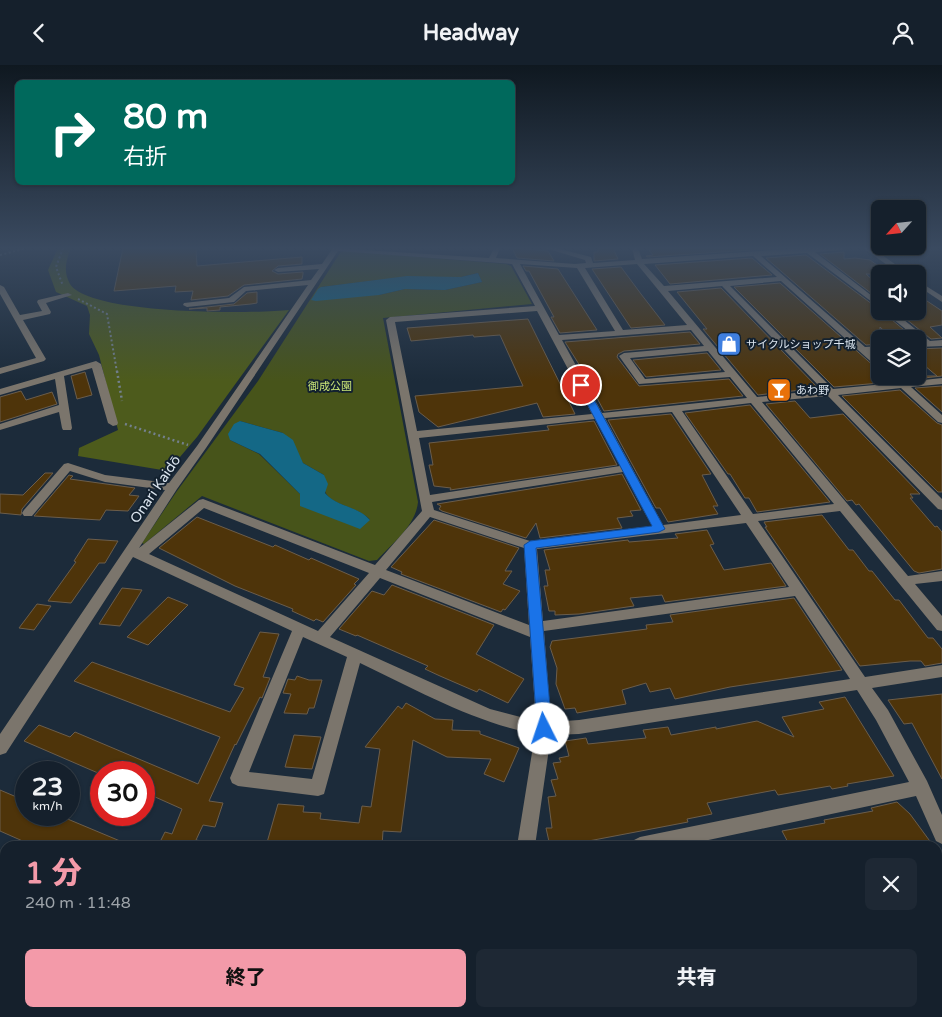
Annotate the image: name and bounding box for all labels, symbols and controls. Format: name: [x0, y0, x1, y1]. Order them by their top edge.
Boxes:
icon: back: [25, 19, 53, 47]
icon: person: [889, 19, 917, 47]
text: Headway: [423, 20, 519, 46]
text: 80 m: [123, 96, 208, 138]
icon: right: [40, 100, 105, 165]
text: 右折: [123, 144, 167, 170]
north arrow: [871, 200, 926, 255]
map controls: [871, 200, 926, 385]
button: sound: [871, 265, 926, 320]
button: layers: [871, 330, 926, 385]
shop icon: サイクルショップ千城: [716, 331, 742, 357]
place label: サイクルショップ千城: [746, 338, 855, 351]
pin: [560, 364, 602, 406]
icon: arrive: [567, 371, 595, 399]
bar icon: あわ野: [766, 377, 792, 403]
park label: 御成公園: [307, 380, 352, 393]
place label: あわ野: [796, 384, 829, 397]
street label: Onari Kaidō: [126, 452, 184, 526]
position arrow: [517, 702, 569, 754]
speed limit sign: 30: [90, 761, 155, 826]
text: 23: [32, 772, 63, 802]
text: km/h: [32, 799, 63, 813]
text: 1 分: [25, 855, 82, 892]
button: close: [865, 858, 917, 910]
text: 240 m · 11:48: [25, 893, 131, 913]
button: 終了: [25, 949, 466, 1007]
button: 共有: [476, 949, 917, 1007]

